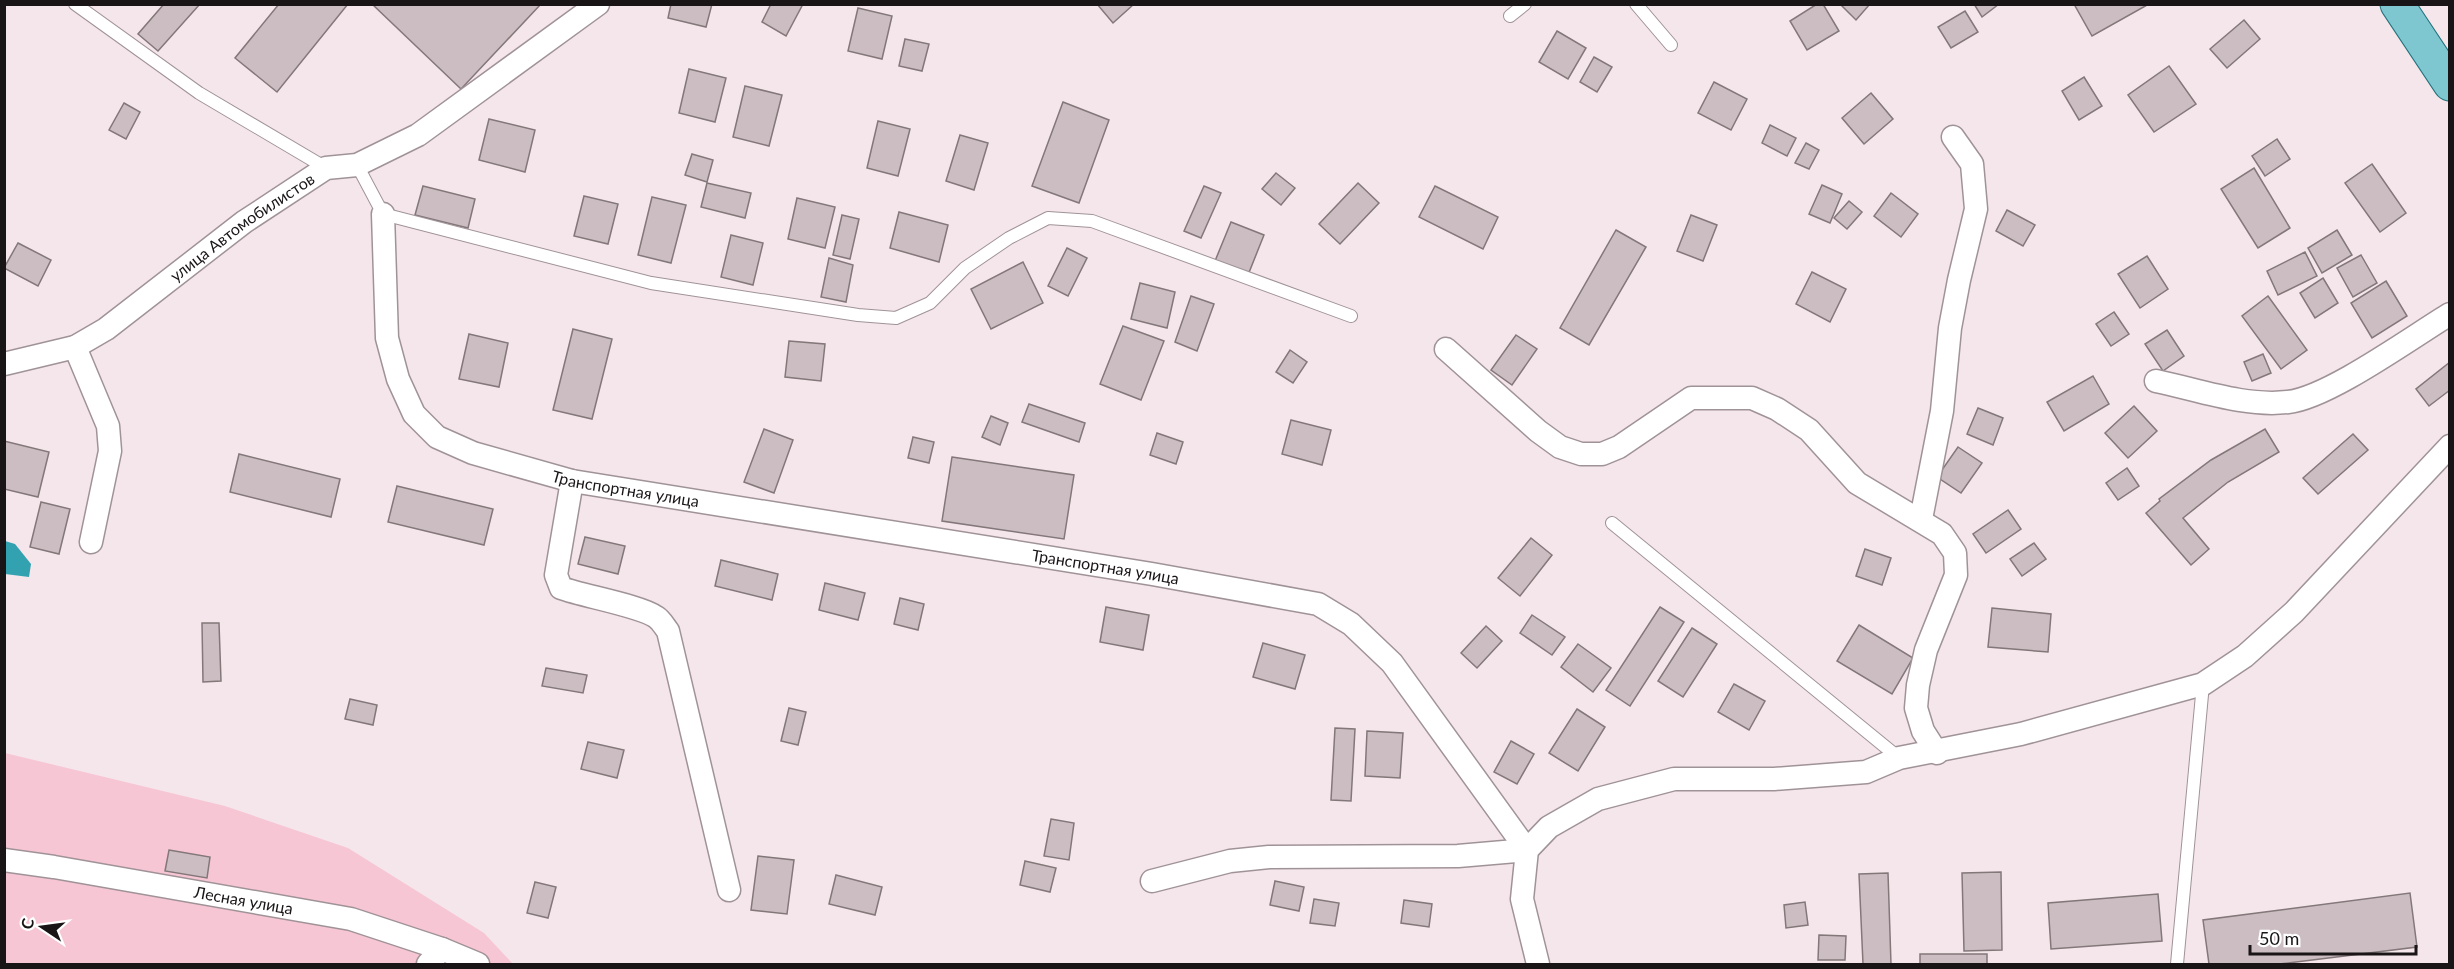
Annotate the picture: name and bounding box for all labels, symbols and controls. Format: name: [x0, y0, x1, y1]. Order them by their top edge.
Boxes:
street label: улица Автомобилистов: [166, 168, 318, 285]
street label: Транспортная улица: [550, 466, 701, 510]
street label: Транспортная улица: [1030, 545, 1181, 588]
street label: Лесная улица: [192, 882, 295, 918]
north arrow: [12, 897, 72, 957]
text: С: [16, 916, 37, 931]
scale bar: [2250, 918, 2416, 956]
text: 50 m: [2259, 927, 2299, 949]

